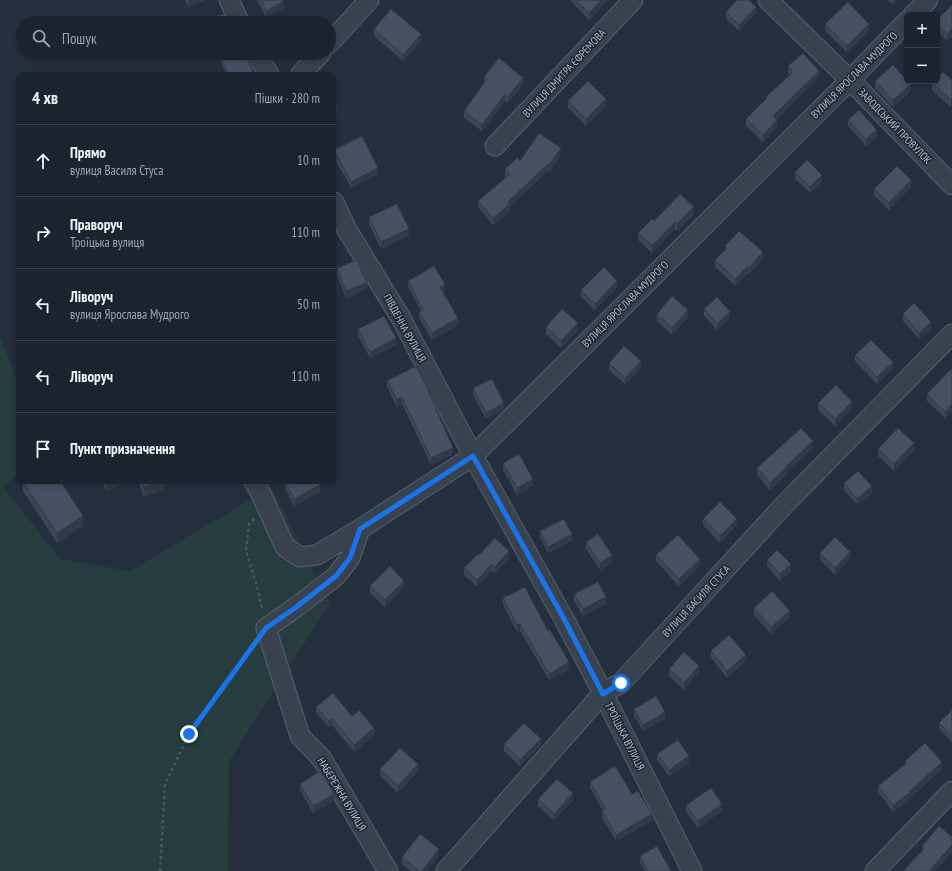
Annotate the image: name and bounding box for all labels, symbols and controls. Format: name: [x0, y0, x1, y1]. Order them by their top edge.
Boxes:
map controls: [904, 12, 940, 84]
button: +: [904, 12, 940, 48]
search box: [16, 16, 336, 60]
street label: ВУЛИЦЯ ДМИТРА ЄФРЕМОВА: [520, 25, 609, 120]
icon: search: [30, 27, 52, 49]
text: Пошук: [62, 29, 97, 48]
street label: ВУЛИЦЯ ЯРОСЛАВА МУДРОГО: [808, 29, 900, 121]
button: −: [904, 48, 940, 84]
street label: ЗАВОДСЬКИЙ ПРОВУЛОК: [855, 85, 935, 167]
text: 4 хв: [32, 87, 58, 109]
text: Пішки · 280 m: [255, 90, 320, 107]
text: Прямо: [70, 143, 106, 162]
icon: ahead: [32, 150, 54, 172]
text: 10 m: [297, 152, 320, 169]
text: вулиця Василя Стуса: [70, 162, 163, 179]
text: Праворуч: [70, 215, 123, 234]
icon: right: [32, 222, 54, 244]
text: 110 m: [291, 224, 320, 241]
text: Троїцька вулиця: [70, 234, 144, 251]
street label: ВУЛИЦЯ ЯРОСЛАВА МУДРОГО: [579, 258, 671, 350]
text: Ліворуч: [70, 287, 113, 306]
street label: ПІВДЕННА ВУЛИЦЯ: [380, 291, 430, 365]
icon: left: [32, 294, 54, 316]
text: 50 m: [297, 296, 320, 313]
text: вулиця Ярослава Мудрого: [70, 306, 189, 323]
icon: left: [32, 366, 54, 388]
text: Ліворуч: [70, 367, 113, 386]
text: 110 m: [291, 368, 320, 385]
icon: arrive: [32, 438, 54, 460]
text: Пункт призначення: [70, 439, 175, 458]
street label: ВУЛИЦЯ ВАСИЛЯ СТУСА: [659, 561, 734, 640]
route start: [612, 674, 630, 692]
street label: ТРОЇЦЬКА ВУЛИЦЯ: [602, 700, 648, 772]
route end: [180, 725, 198, 743]
street label: НАБЕРЕЖНА ВУЛИЦЯ: [315, 755, 369, 833]

